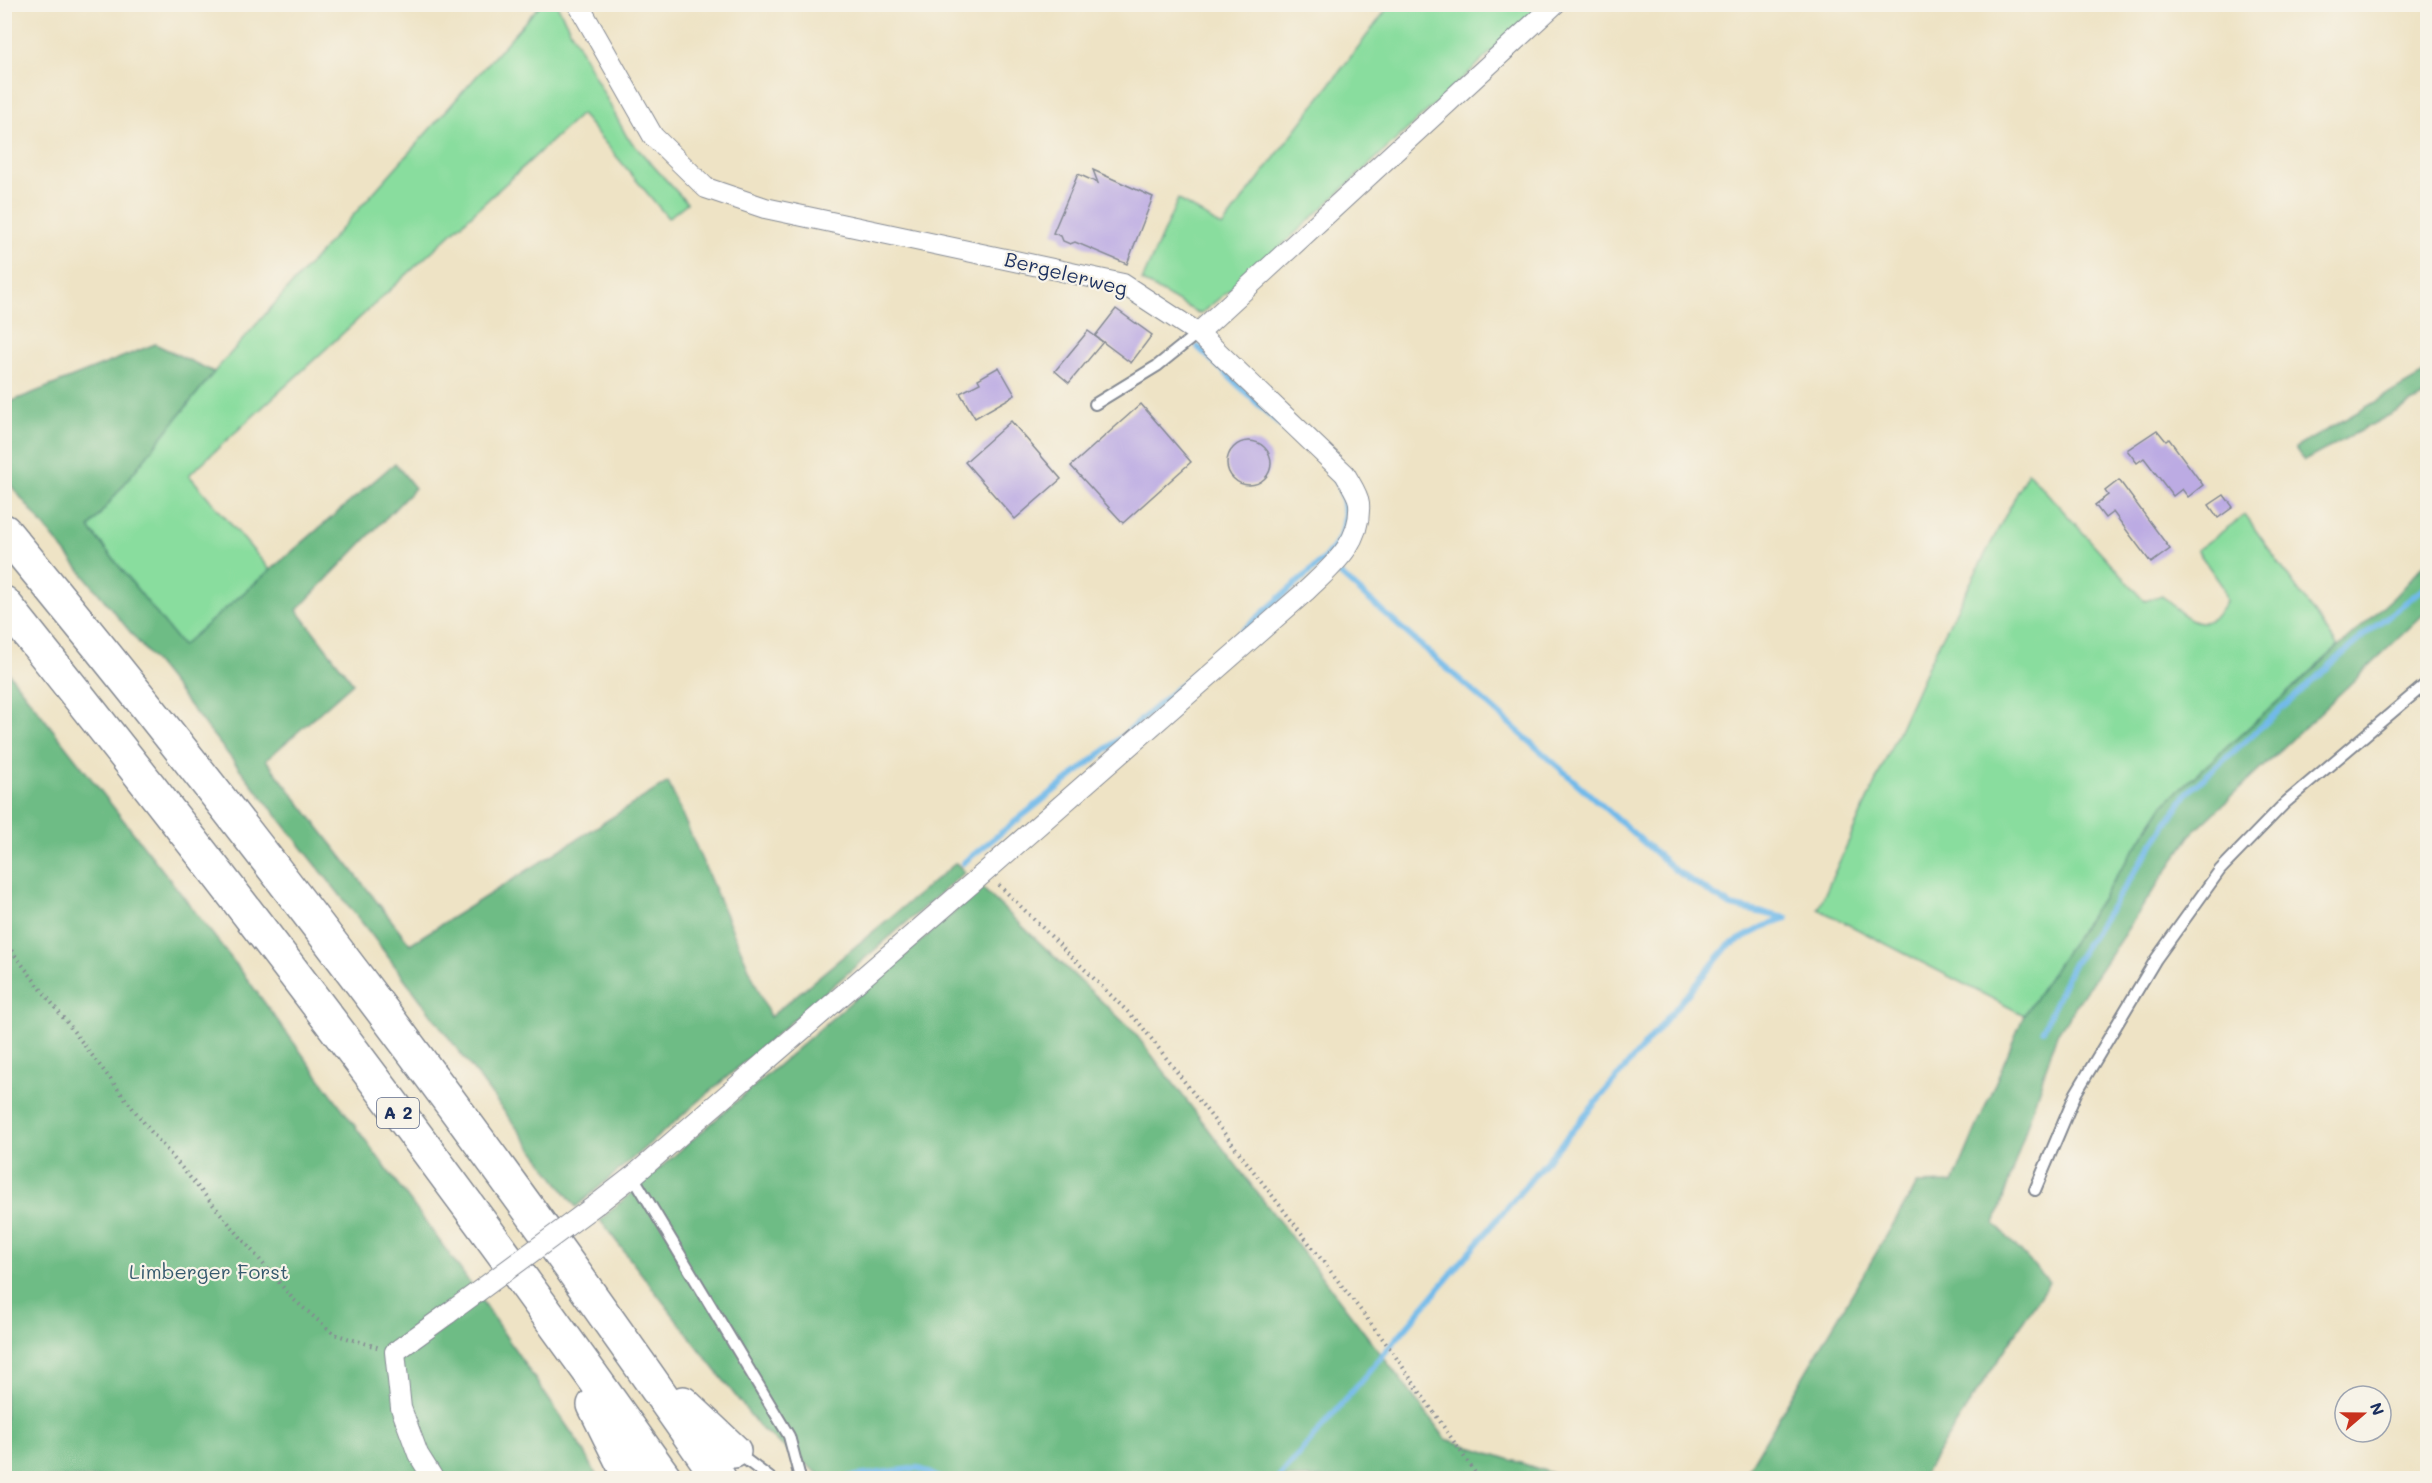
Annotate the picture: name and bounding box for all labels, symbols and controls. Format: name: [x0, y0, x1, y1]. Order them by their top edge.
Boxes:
street label: Bergelerweg: [1002, 245, 1130, 301]
road number: A 2: [377, 1098, 419, 1128]
park label: Limberger Forst: [129, 1258, 289, 1284]
north arrow: [2333, 1384, 2393, 1444]
text: N: [2366, 1399, 2390, 1418]

